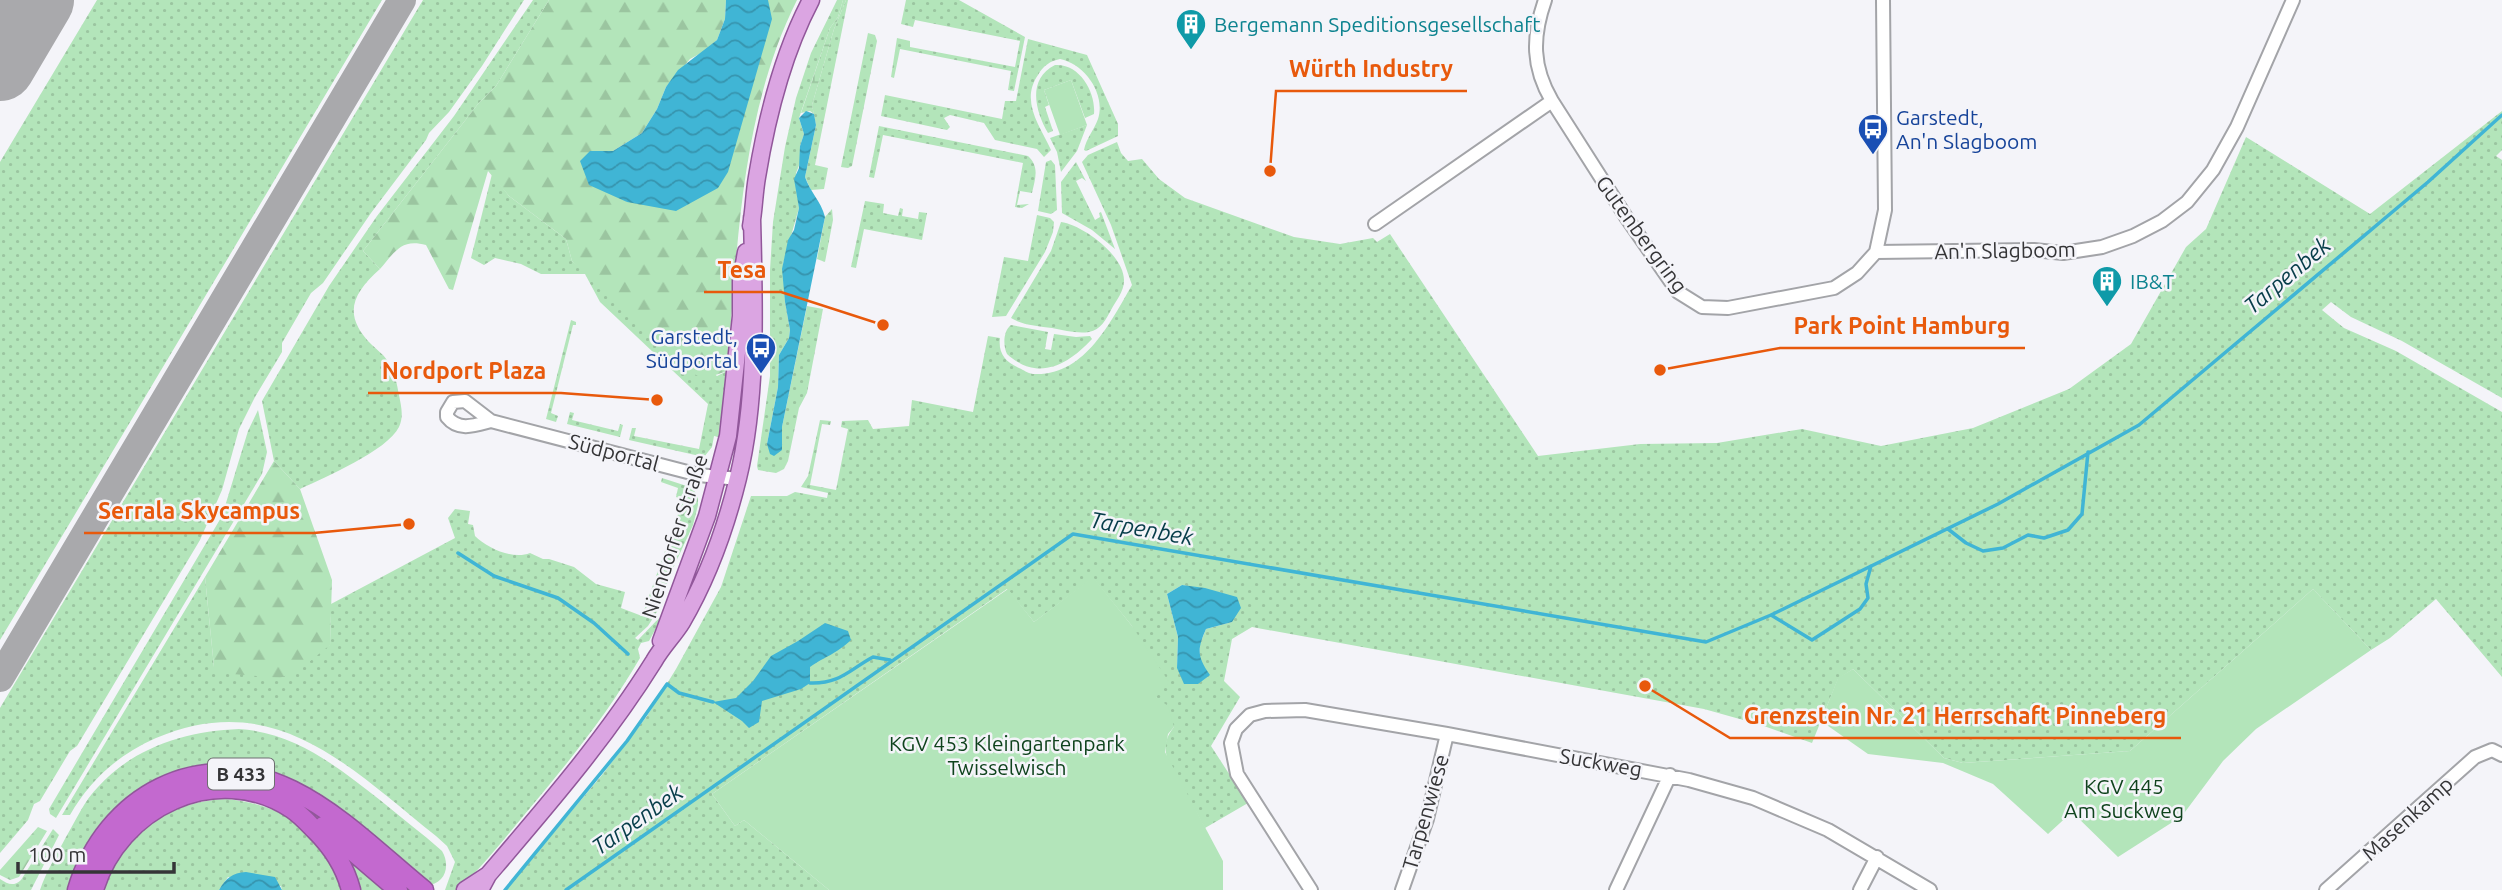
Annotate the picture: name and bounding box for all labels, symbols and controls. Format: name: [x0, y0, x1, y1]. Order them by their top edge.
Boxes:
building icon: Bergemann Speditionsgesellschaft: [1174, 7, 1208, 51]
place label: Bergemann Speditionsgesellschaft: [1214, 12, 1541, 36]
callout: Würth Industry: [1276, 47, 1467, 91]
text: Würth Industry: [1289, 56, 1453, 81]
place label: Garstedt, An'n Slagboom: [1896, 105, 2037, 153]
bus stop icon: Garstedt, An'n Slagboom: [1856, 112, 1890, 156]
street label: Gutenbergring: [1592, 171, 1692, 297]
water label: Tarpenbek: [2239, 232, 2335, 318]
street label: An'n Slagboom: [1934, 237, 2076, 263]
callout: Tesa: [704, 248, 781, 292]
text: Tesa: [718, 257, 766, 282]
building icon: IB&T: [2090, 264, 2124, 308]
place label: IB&T: [2130, 269, 2174, 293]
callout: Park Point Hamburg: [1780, 304, 2025, 348]
text: Park Point Hamburg: [1794, 313, 2010, 338]
place label: Garstedt, Südportal: [646, 324, 738, 372]
bus stop icon: Garstedt, Südportal: [744, 331, 778, 375]
callout: Nordport Plaza: [368, 349, 561, 393]
text: Nordport Plaza: [382, 358, 546, 383]
street label: Südportal: [566, 428, 662, 476]
street label: Niendorfer Straße: [636, 451, 712, 621]
callout: Serrala Skycampus: [84, 489, 314, 533]
text: Serrala Skycampus: [98, 498, 300, 523]
water label: Tarpenbek: [1088, 507, 1196, 549]
callout: Grenzstein Nr. 21 Herrschaft Pinneberg: [1730, 694, 2181, 738]
text: Grenzstein Nr. 21 Herrschaft Pinneberg: [1744, 703, 2166, 728]
park label: KGV 453 Kleingartenpark Twisselwisch: [889, 731, 1125, 779]
street label: Suckweg: [1558, 743, 1644, 781]
street label: Tarpenwiese: [1397, 751, 1453, 873]
road number: B 433: [208, 758, 274, 790]
street label: Masenkamp: [2357, 771, 2457, 865]
park label: KGV 445 Am Suckweg: [2064, 774, 2184, 822]
water label: Tarpenbek: [587, 779, 687, 859]
scale bar: [18, 830, 173, 874]
text: 100 m: [28, 842, 86, 866]

